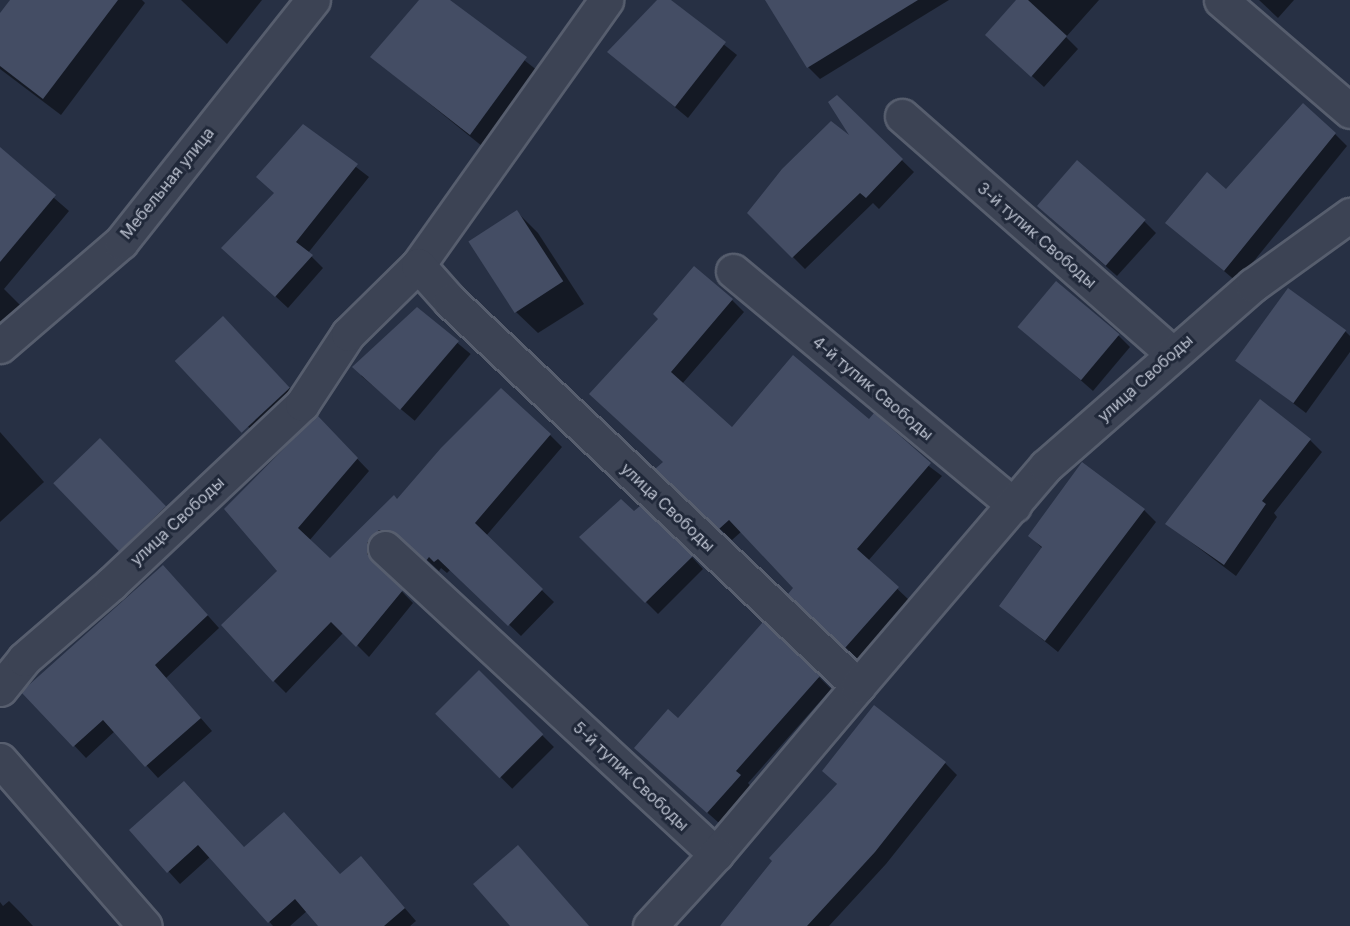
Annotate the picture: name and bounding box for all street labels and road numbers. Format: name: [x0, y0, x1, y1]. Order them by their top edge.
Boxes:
street label: Мебельная улица: [116, 123, 218, 243]
street label: 3-й тупик Свободы: [974, 178, 1100, 292]
street label: улица Свободы: [1094, 330, 1196, 426]
street label: 4-й тупик Свободы: [809, 332, 937, 444]
street label: улица Свободы: [617, 459, 719, 555]
street label: улица Свободы: [126, 473, 228, 569]
street label: 5-й тупик Свободы: [569, 717, 693, 835]

